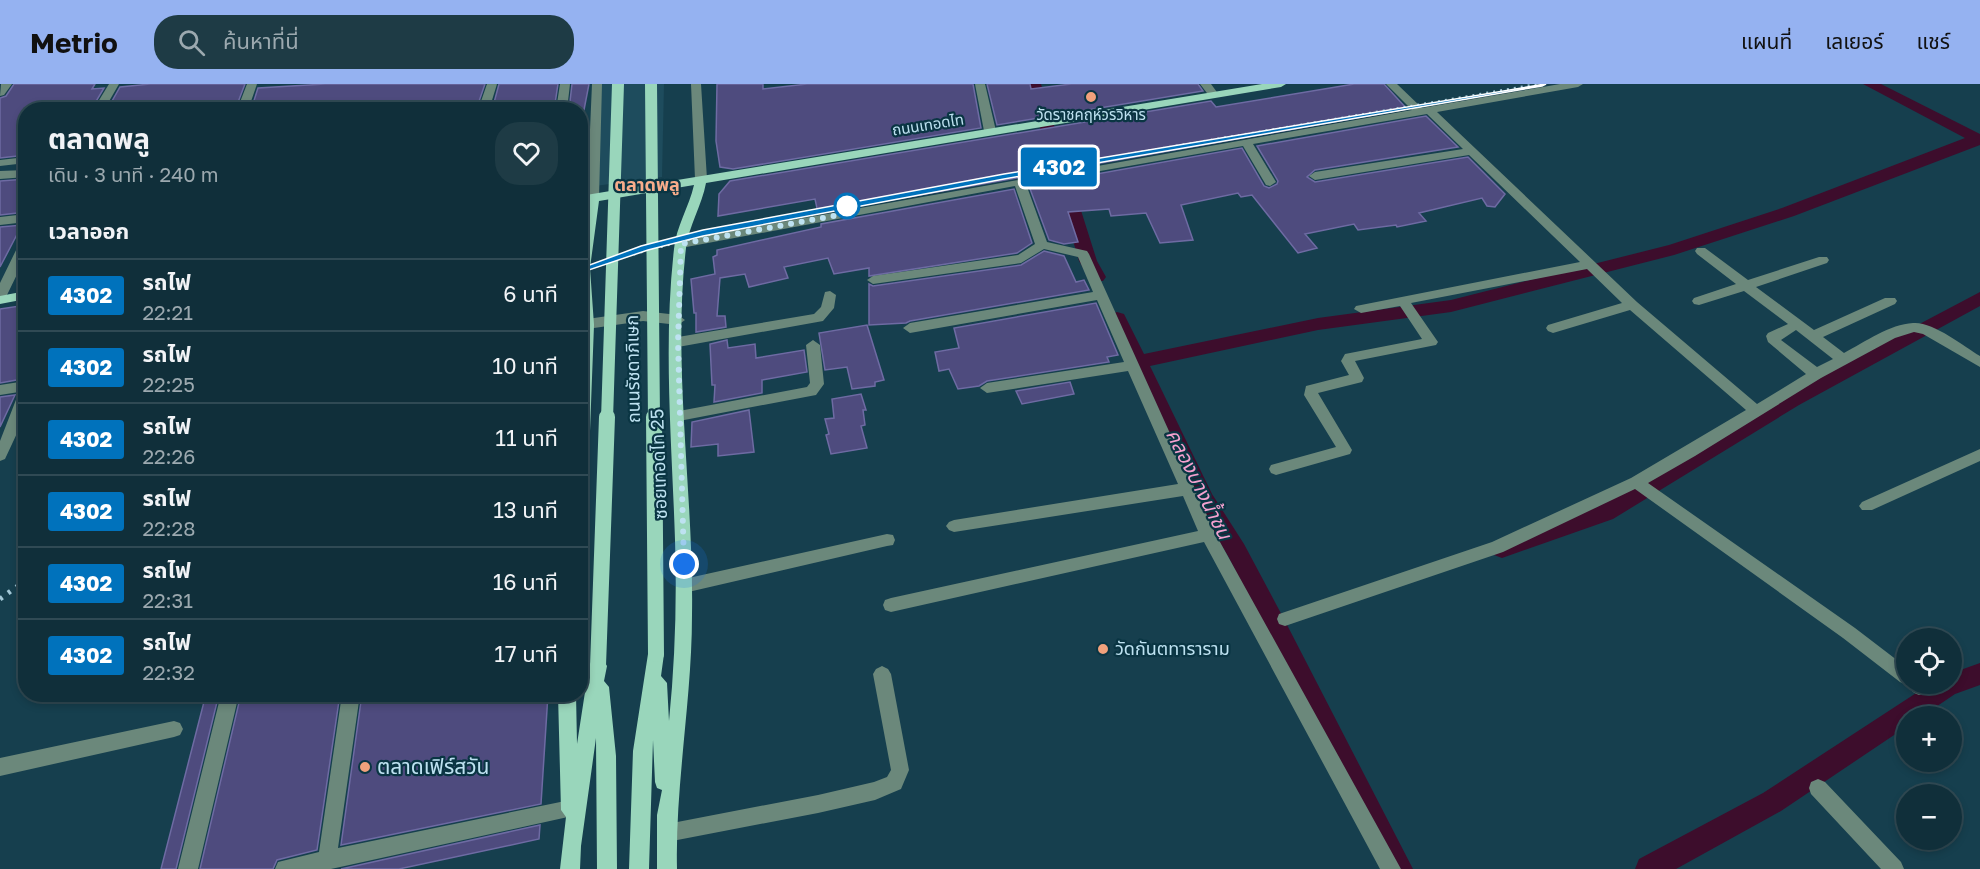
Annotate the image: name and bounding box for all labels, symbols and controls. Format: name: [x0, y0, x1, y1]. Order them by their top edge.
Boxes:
search box: [154, 15, 574, 69]
text: Metrio: [30, 26, 118, 59]
icon: search: [175, 26, 208, 59]
text: ค้นหาที่นี่: [223, 27, 299, 54]
text: แผนที่: [1741, 28, 1792, 54]
text: เลเยอร์: [1825, 28, 1884, 54]
text: แชร์: [1917, 28, 1950, 54]
marker: วัดราชคฤห์วรวิหาร: [1084, 90, 1098, 104]
place label: วัดราชคฤห์วรวิหาร: [1036, 105, 1146, 123]
street label: ถนนเทอดไท: [891, 109, 965, 139]
text: ตลาดพลู: [48, 122, 150, 155]
button: heart: [495, 122, 558, 185]
line badge: 4302: [1017, 148, 1101, 187]
text: 4302: [1033, 154, 1085, 180]
text: เดิน · 3 นาที · 240 m: [48, 162, 218, 186]
district label: ตลาดพลู: [614, 173, 680, 196]
unlabelled marker: [834, 193, 860, 219]
text: เวลาออก: [48, 217, 129, 244]
text: รถไฟ: [142, 268, 191, 295]
text: 6 นาที: [503, 280, 558, 307]
text: 4302: [60, 282, 112, 308]
text: 22:21: [142, 300, 193, 324]
street label: ถนนรัชดาภิเษก: [620, 315, 644, 423]
text: รถไฟ: [142, 340, 191, 367]
text: 10 นาที: [492, 352, 558, 379]
text: 4302: [60, 354, 112, 380]
text: 22:25: [142, 372, 195, 396]
street label: ซอยเทอดไท 25: [645, 408, 671, 520]
text: รถไฟ: [142, 412, 191, 439]
text: 11 นาที: [495, 424, 558, 451]
water label: คลองบางน้ำชน: [1162, 424, 1240, 544]
text: 4302: [60, 426, 112, 452]
text: 22:26: [142, 444, 195, 468]
text: รถไฟ: [142, 484, 191, 511]
text: 13 นาที: [493, 496, 558, 523]
text: 4302: [60, 498, 112, 524]
text: 22:28: [142, 516, 195, 540]
your location: [669, 549, 699, 579]
text: รถไฟ: [142, 556, 191, 583]
text: 16 นาที: [493, 568, 558, 595]
text: 4302: [60, 570, 112, 596]
text: 22:31: [142, 588, 193, 612]
text: รถไฟ: [142, 628, 191, 655]
map controls: [1896, 628, 1962, 850]
button: locate: [1896, 628, 1962, 694]
place label: วัดกันตทาราราม: [1115, 637, 1230, 659]
text: 17 นาที: [494, 640, 558, 667]
text: 4302: [60, 642, 112, 668]
marker: วัดกันตทาราราม: [1096, 642, 1110, 656]
text: 22:32: [142, 660, 195, 684]
button: +: [1896, 706, 1962, 772]
place label: ตลาดเฟิร์สวัน: [377, 753, 489, 779]
marker: ตลาดเฟิร์สวัน: [358, 760, 372, 774]
button: −: [1896, 784, 1962, 850]

